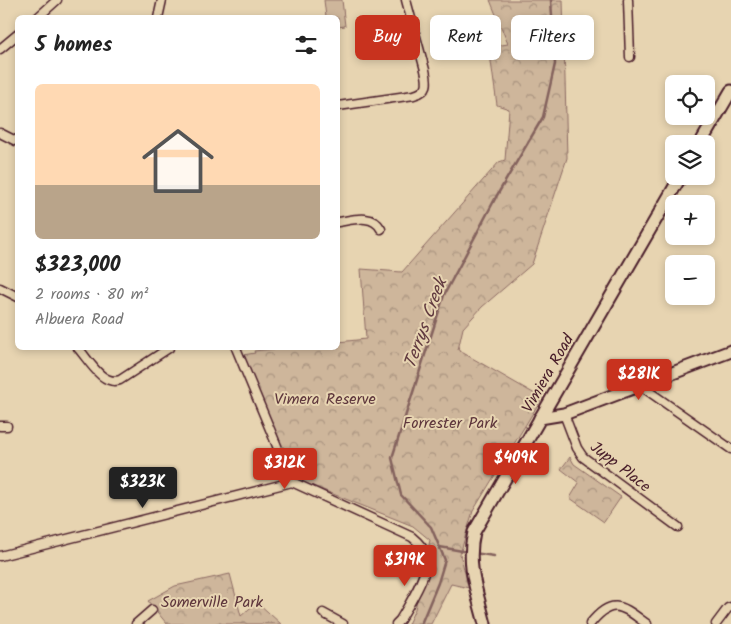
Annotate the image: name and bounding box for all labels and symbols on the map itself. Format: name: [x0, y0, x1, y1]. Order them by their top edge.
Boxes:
water label: Terrys Creek: [397, 272, 457, 373]
street label: Vimiera Road: [516, 329, 581, 418]
pin: $281K: [604, 358, 674, 401]
park label: Vimera Reserve: [274, 387, 376, 412]
park label: Forrester Park: [403, 411, 498, 436]
street label: Jupp Place: [584, 435, 656, 499]
pin: $409K: [481, 442, 551, 485]
pin: $312K: [250, 448, 320, 490]
pin: $323K: [108, 466, 178, 509]
pin: $319K: [370, 544, 440, 587]
park label: Somerville Park: [161, 590, 263, 615]

